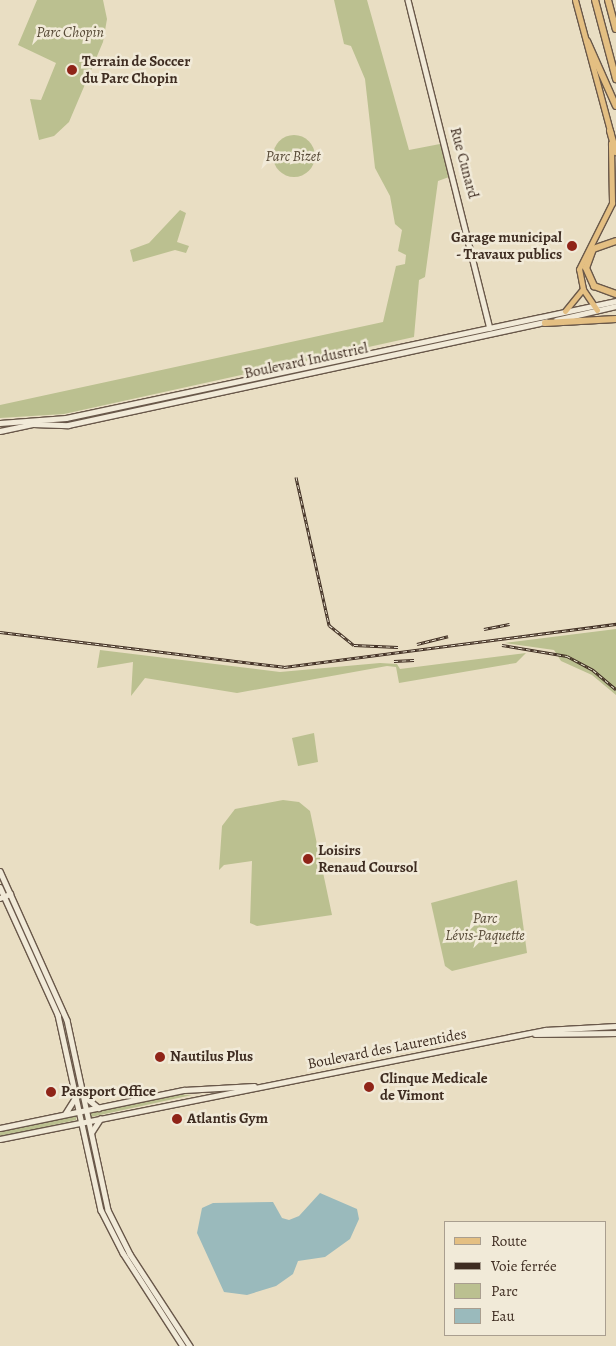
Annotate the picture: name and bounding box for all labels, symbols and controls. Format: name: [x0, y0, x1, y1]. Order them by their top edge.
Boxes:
park label: Parc Chopin: [36, 24, 104, 42]
place label: Terrain de Soccer du Parc Chopin: [82, 52, 190, 87]
marker: Terrain de Soccer du Parc Chopin: [66, 64, 78, 76]
street label: Rue Cunard: [446, 125, 482, 201]
park label: Parc Bizet: [266, 148, 320, 166]
place label: Garage municipal - Travaux publics: [451, 228, 562, 263]
marker: Garage municipal - Travaux publics: [566, 240, 578, 252]
street label: Boulevard Industriel: [243, 339, 369, 383]
place label: Loisirs Renaud Coursol: [318, 841, 418, 876]
marker: Loisirs Renaud Coursol: [302, 853, 314, 865]
park label: Parc Lévis-Paquette: [445, 909, 525, 944]
street label: Boulevard des Laurentides: [306, 1025, 468, 1073]
place label: Nautilus Plus: [170, 1048, 253, 1066]
marker: Nautilus Plus: [154, 1051, 166, 1063]
place label: Clinque Medicale de Vimont: [380, 1069, 488, 1104]
marker: Clinque Medicale de Vimont: [362, 1080, 376, 1094]
place label: Passport Office: [61, 1083, 156, 1101]
marker: Passport Office: [45, 1086, 57, 1098]
place label: Atlantis Gym: [187, 1110, 268, 1128]
marker: Atlantis Gym: [171, 1113, 183, 1125]
legend: [444, 1221, 606, 1336]
text: Route: [491, 1231, 527, 1251]
text: Voie ferrée: [491, 1256, 557, 1276]
text: Parc: [491, 1281, 518, 1301]
text: Eau: [491, 1306, 515, 1326]

